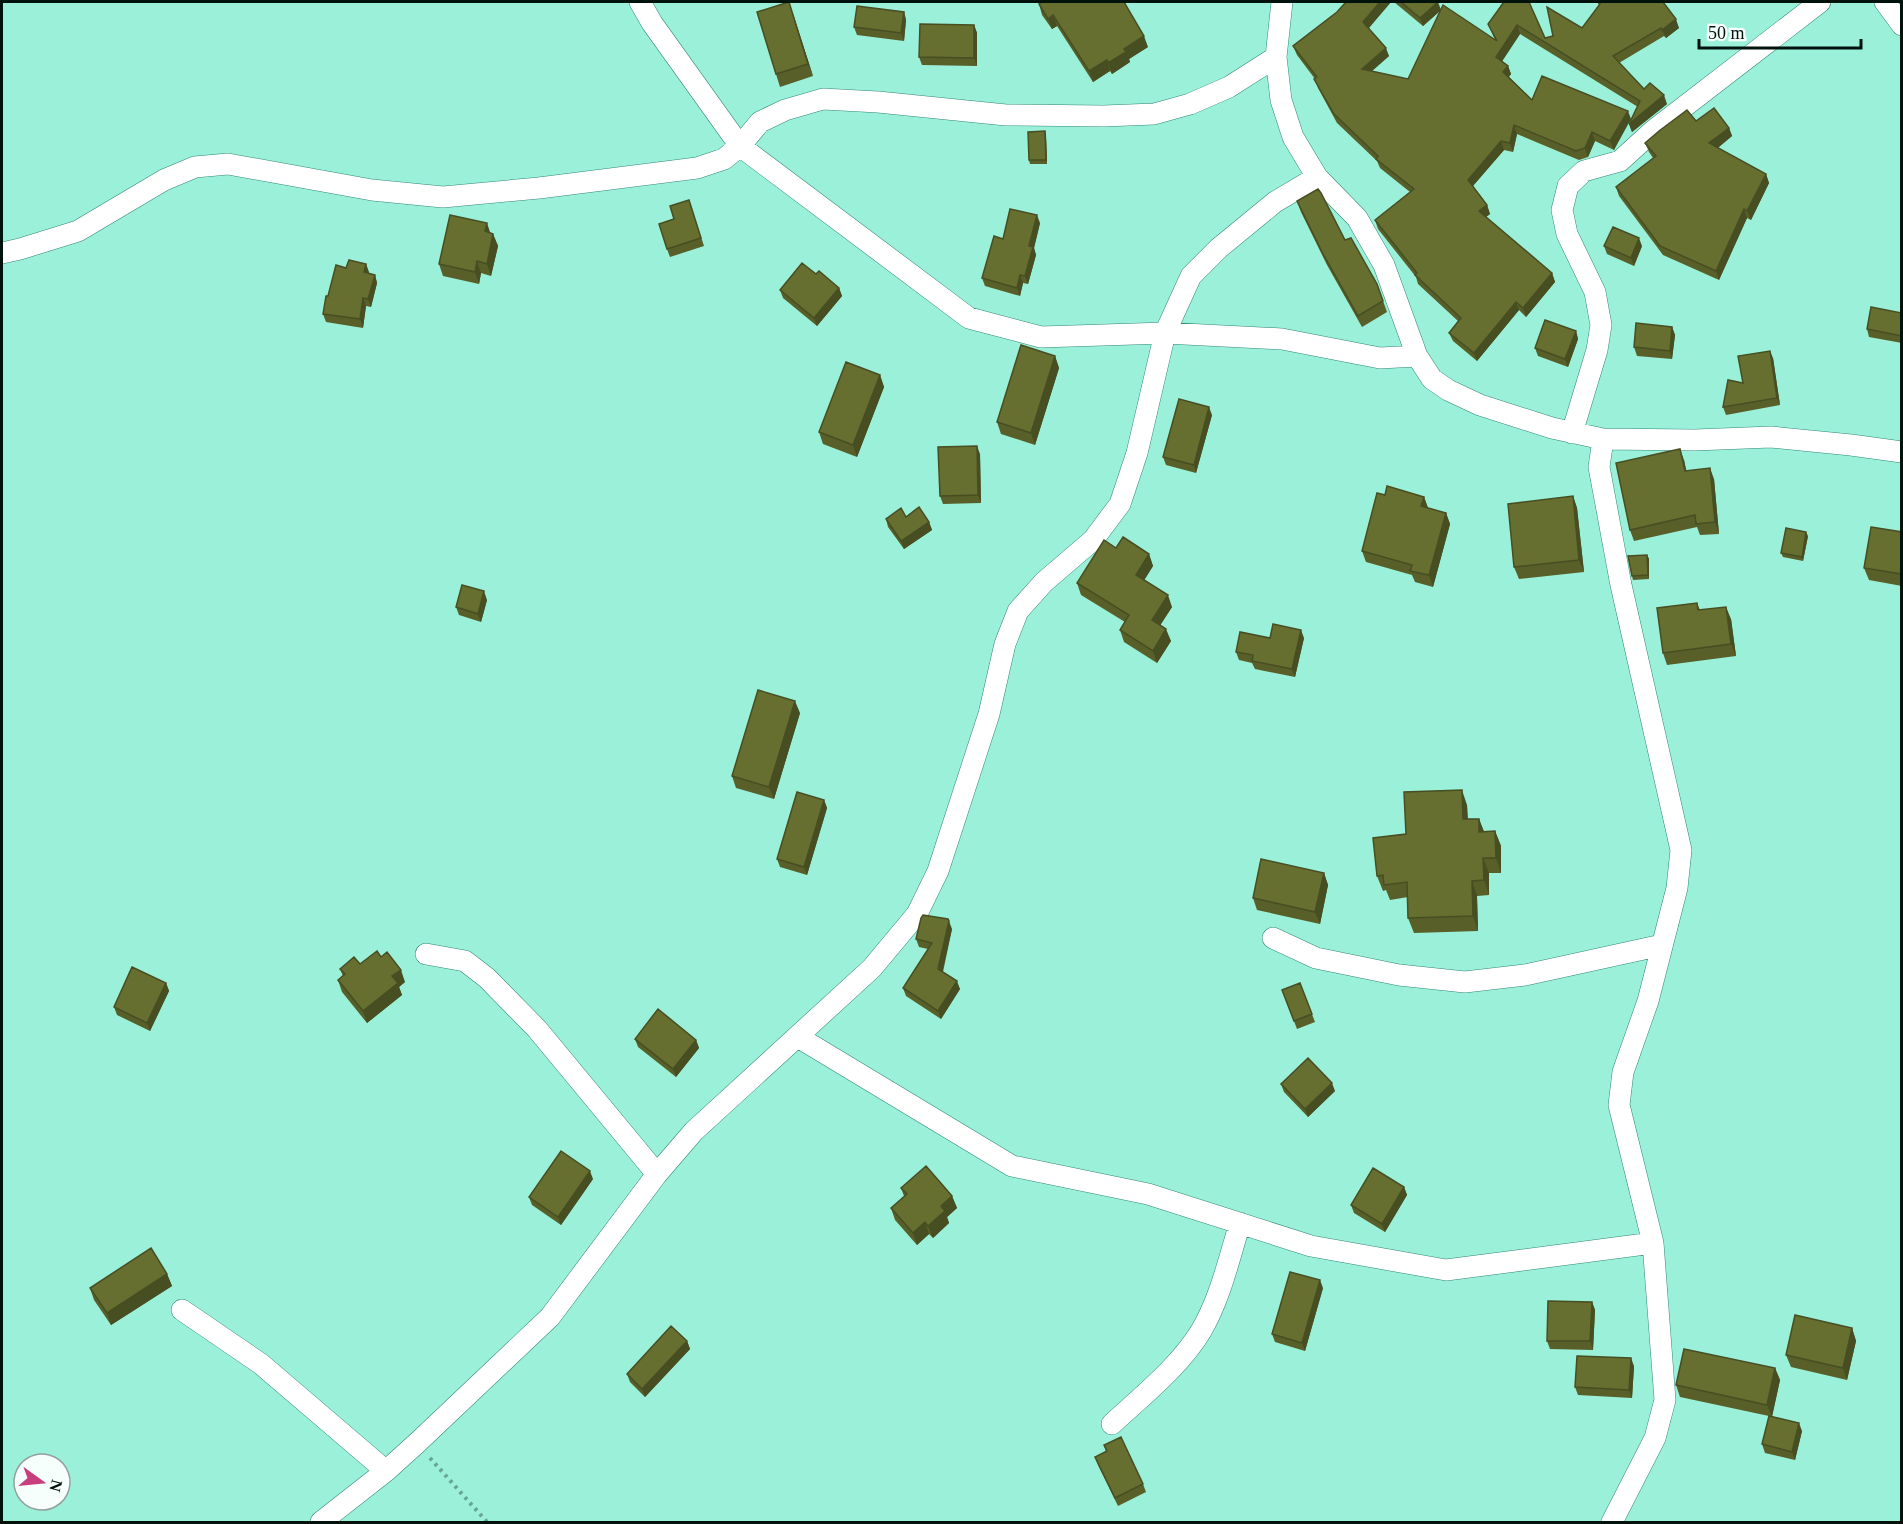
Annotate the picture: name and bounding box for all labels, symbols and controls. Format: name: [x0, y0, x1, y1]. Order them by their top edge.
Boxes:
scale bar: [1699, 12, 1861, 50]
text: 50 m: [1708, 23, 1745, 43]
north arrow: [12, 1452, 72, 1512]
text: N: [46, 1478, 66, 1494]

